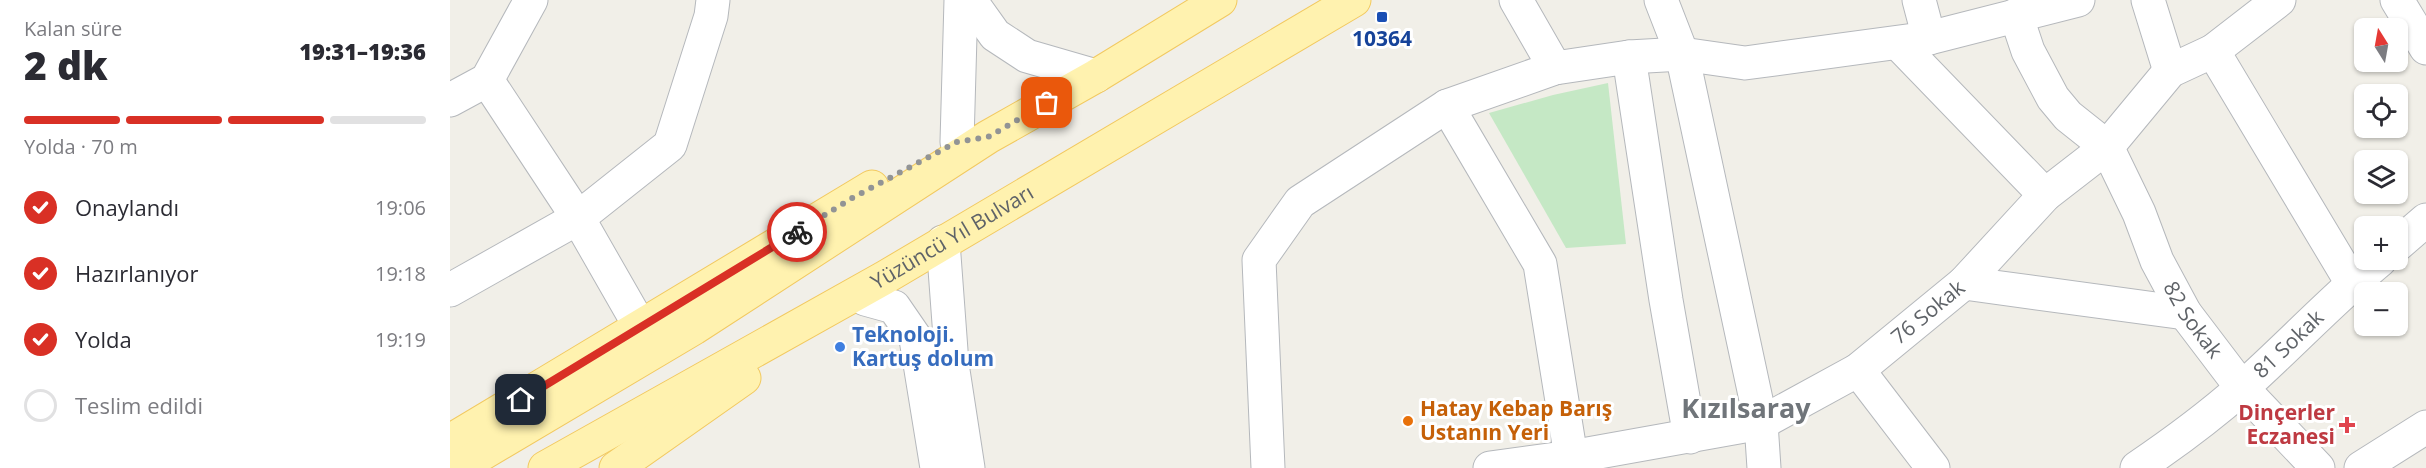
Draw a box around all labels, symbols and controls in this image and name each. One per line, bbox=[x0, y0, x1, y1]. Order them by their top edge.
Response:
marker: 10364 bbox=[1375, 10, 1389, 24]
text: Kalan süre bbox=[24, 15, 122, 42]
north arrow bbox=[2354, 18, 2408, 72]
map controls bbox=[2354, 18, 2408, 336]
place label: 10364 bbox=[1352, 24, 1412, 52]
text: 19:31–19:36 bbox=[299, 36, 426, 66]
text: 2 dk bbox=[24, 38, 108, 91]
pin bbox=[1021, 77, 1072, 128]
button: locate bbox=[2354, 84, 2408, 138]
icon: bag bbox=[1030, 86, 1063, 119]
text: Yolda · 70 m bbox=[24, 133, 138, 160]
button: layers bbox=[2354, 150, 2408, 204]
street label: Yüzüncü Yıl Bulvarı bbox=[865, 178, 1038, 296]
icon: check bbox=[24, 191, 57, 224]
text: Onaylandı bbox=[75, 192, 179, 222]
text: 19:06 bbox=[375, 194, 426, 221]
courier bbox=[767, 202, 827, 262]
icon: bike bbox=[781, 216, 814, 249]
button: + bbox=[2354, 216, 2408, 270]
icon: check bbox=[24, 257, 57, 290]
text: Hazırlanıyor bbox=[75, 258, 198, 288]
text: 19:18 bbox=[375, 260, 426, 287]
street label: 76 Sokak bbox=[1885, 273, 1970, 350]
street label: 82 Sokak bbox=[2158, 276, 2229, 364]
button: − bbox=[2354, 282, 2408, 336]
street label: 81 Sokak bbox=[2247, 303, 2329, 384]
place label: Teknoloji. Kartuş dolum bbox=[852, 320, 994, 372]
icon: check bbox=[24, 323, 57, 356]
text: Yolda bbox=[75, 324, 132, 354]
text: 19:19 bbox=[375, 326, 426, 353]
marker: Teknoloji. Kartuş dolum bbox=[833, 340, 847, 354]
pin bbox=[495, 374, 546, 425]
icon: home bbox=[504, 383, 537, 416]
district label: Kızılsaray bbox=[1681, 389, 1811, 426]
text: Teslim edildi bbox=[75, 390, 203, 420]
place label: Hatay Kebap Barış Ustanın Yeri bbox=[1420, 394, 1612, 446]
place label: Dinçerler Eczanesi bbox=[2238, 398, 2335, 450]
marker: Hatay Kebap Barış Ustanın Yeri bbox=[1401, 414, 1415, 428]
marker: Dinçerler Eczanesi bbox=[2340, 418, 2354, 432]

